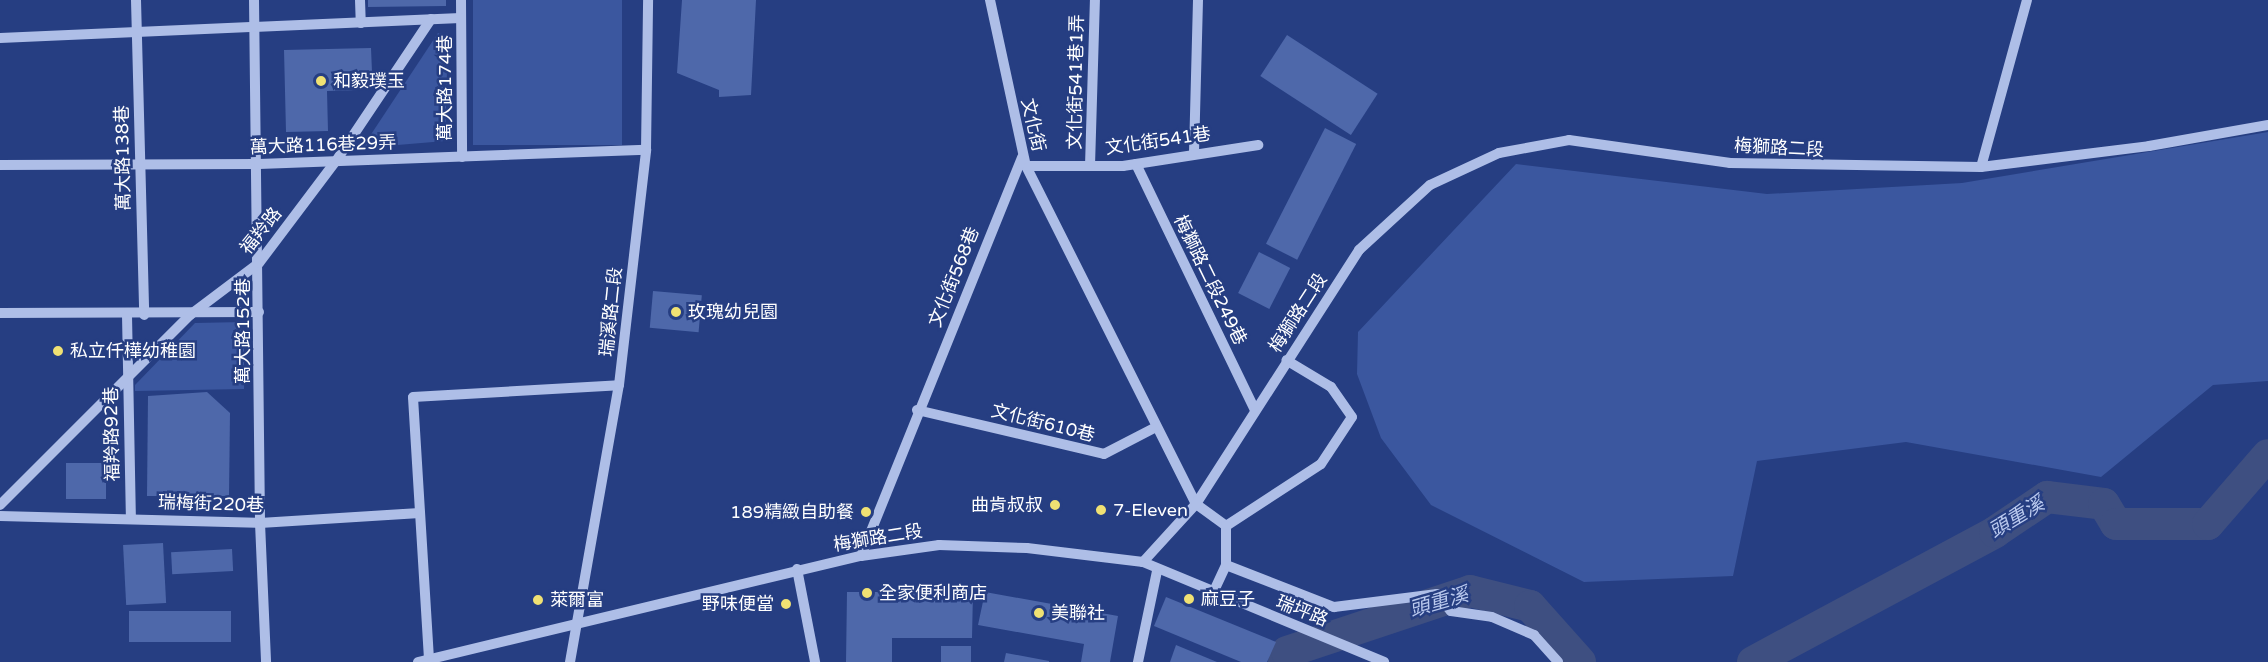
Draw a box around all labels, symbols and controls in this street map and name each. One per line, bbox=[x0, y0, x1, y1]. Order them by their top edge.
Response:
street label: 文化街541巷1弄 bbox=[1064, 14, 1088, 150]
street label: 萬大路174巷 bbox=[434, 35, 456, 141]
place label: 和毅璞玉 bbox=[333, 70, 405, 92]
marker: 和毅璞玉 bbox=[314, 74, 328, 88]
street label: 文化街 bbox=[1016, 96, 1050, 154]
street label: 萬大路138巷 bbox=[111, 105, 135, 211]
street label: 文化街541巷 bbox=[1104, 123, 1212, 159]
street label: 萬大路116巷29弄 bbox=[249, 132, 397, 158]
street label: 梅獅路二段 bbox=[1733, 135, 1825, 161]
street label: 福羚路 bbox=[236, 203, 286, 259]
street label: 梅獅路二段249巷 bbox=[1169, 211, 1251, 349]
street label: 文化街568巷 bbox=[924, 224, 984, 330]
street label: 瑞溪路二段 bbox=[596, 266, 626, 358]
street label: 梅獅路二段 bbox=[1264, 269, 1332, 357]
street label: 萬大路152巷 bbox=[232, 278, 254, 384]
place label: 玫瑰幼兒園 bbox=[688, 301, 778, 323]
marker: 玫瑰幼兒園 bbox=[669, 305, 683, 319]
place label: 私立仟樺幼稚園 bbox=[70, 340, 196, 362]
marker: 私立仟樺幼稚園 bbox=[51, 344, 65, 358]
street label: 福羚路92巷 bbox=[100, 387, 124, 481]
street label: 文化街610巷 bbox=[989, 400, 1097, 446]
street label: 瑞梅街220巷 bbox=[158, 491, 264, 517]
water label: 頭重溪 bbox=[1985, 492, 2049, 544]
place label: 曲肯叔叔 bbox=[971, 494, 1043, 516]
marker: 曲肯叔叔 bbox=[1048, 498, 1062, 512]
place label: 7-Eleven bbox=[1113, 499, 1188, 521]
place label: 189精緻自助餐 bbox=[730, 501, 854, 523]
marker: 7-Eleven bbox=[1094, 503, 1108, 517]
marker: 189精緻自助餐 bbox=[859, 505, 873, 519]
street label: 梅獅路二段 bbox=[832, 520, 924, 556]
place label: 全家便利商店 bbox=[879, 582, 987, 604]
water label: 頭重溪 bbox=[1407, 583, 1471, 623]
marker: 全家便利商店 bbox=[860, 586, 874, 600]
place label: 麻豆子 bbox=[1201, 588, 1255, 610]
place label: 萊爾富 bbox=[550, 589, 604, 611]
street label: 瑞坪路 bbox=[1273, 591, 1331, 631]
marker: 麻豆子 bbox=[1182, 592, 1196, 606]
marker: 萊爾富 bbox=[531, 593, 545, 607]
place label: 野味便當 bbox=[702, 593, 774, 615]
marker: 野味便當 bbox=[779, 597, 793, 611]
place label: 美聯社 bbox=[1051, 602, 1105, 624]
marker: 美聯社 bbox=[1032, 606, 1046, 620]

